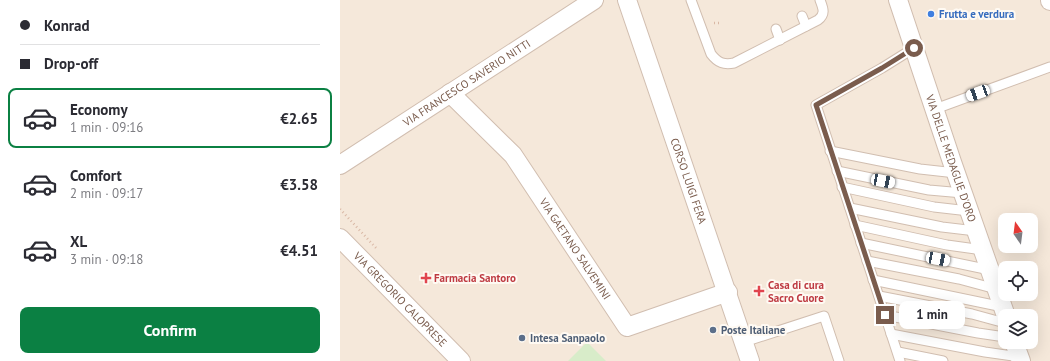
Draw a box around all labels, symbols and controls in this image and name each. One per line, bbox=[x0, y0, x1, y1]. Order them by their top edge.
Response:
place label: Frutta e verdura bbox=[939, 7, 1014, 21]
marker: Frutta e verdura bbox=[926, 9, 936, 19]
text: Konrad bbox=[44, 16, 90, 35]
street label: VIA FRANCESCO SAVERIO NITTI bbox=[399, 36, 533, 130]
route start bbox=[905, 39, 923, 57]
text: Drop-off bbox=[44, 54, 98, 73]
car bbox=[965, 83, 991, 103]
street label: VIA DELLE MEDAGLIE D'ORO bbox=[923, 92, 979, 224]
icon: car bbox=[22, 100, 58, 136]
text: Economy bbox=[70, 100, 128, 119]
text: €2.65 bbox=[280, 109, 318, 128]
text: 1 min · 09:16 bbox=[70, 119, 143, 136]
street label: CORSO LUIGI FERA bbox=[668, 136, 710, 226]
icon: car bbox=[22, 166, 58, 202]
text: Comfort bbox=[70, 166, 122, 185]
car bbox=[870, 173, 896, 189]
text: €3.58 bbox=[280, 175, 318, 194]
text: 2 min · 09:17 bbox=[70, 185, 143, 202]
street label: VIA GAETANO SALVEMINI bbox=[536, 195, 614, 302]
north arrow bbox=[998, 213, 1038, 253]
map controls bbox=[998, 213, 1038, 349]
icon: car bbox=[22, 232, 58, 268]
text: XL bbox=[70, 232, 87, 251]
text: €4.51 bbox=[280, 241, 318, 260]
street label: VIA GREGORIO CALOPRESE bbox=[350, 248, 450, 350]
text: 3 min · 09:18 bbox=[70, 251, 143, 268]
car bbox=[925, 251, 951, 267]
button: locate bbox=[998, 261, 1038, 301]
place label: Farmacia Santoro bbox=[434, 271, 516, 285]
marker: Farmacia Santoro bbox=[421, 273, 431, 283]
place label: Casa di cura Sacro Cuore bbox=[768, 278, 824, 305]
marker: Casa di cura Sacro Cuore bbox=[753, 285, 765, 297]
callout: 1 min bbox=[899, 301, 965, 329]
route end bbox=[876, 306, 894, 324]
text: 1 min bbox=[916, 306, 948, 323]
button: Confirm bbox=[20, 307, 320, 353]
button: layers bbox=[998, 309, 1038, 349]
place label: Poste Italiane bbox=[721, 323, 786, 337]
marker: Poste Italiane bbox=[708, 325, 718, 335]
place label: Intesa Sanpaolo bbox=[530, 331, 605, 345]
marker: Intesa Sanpaolo bbox=[517, 333, 527, 343]

